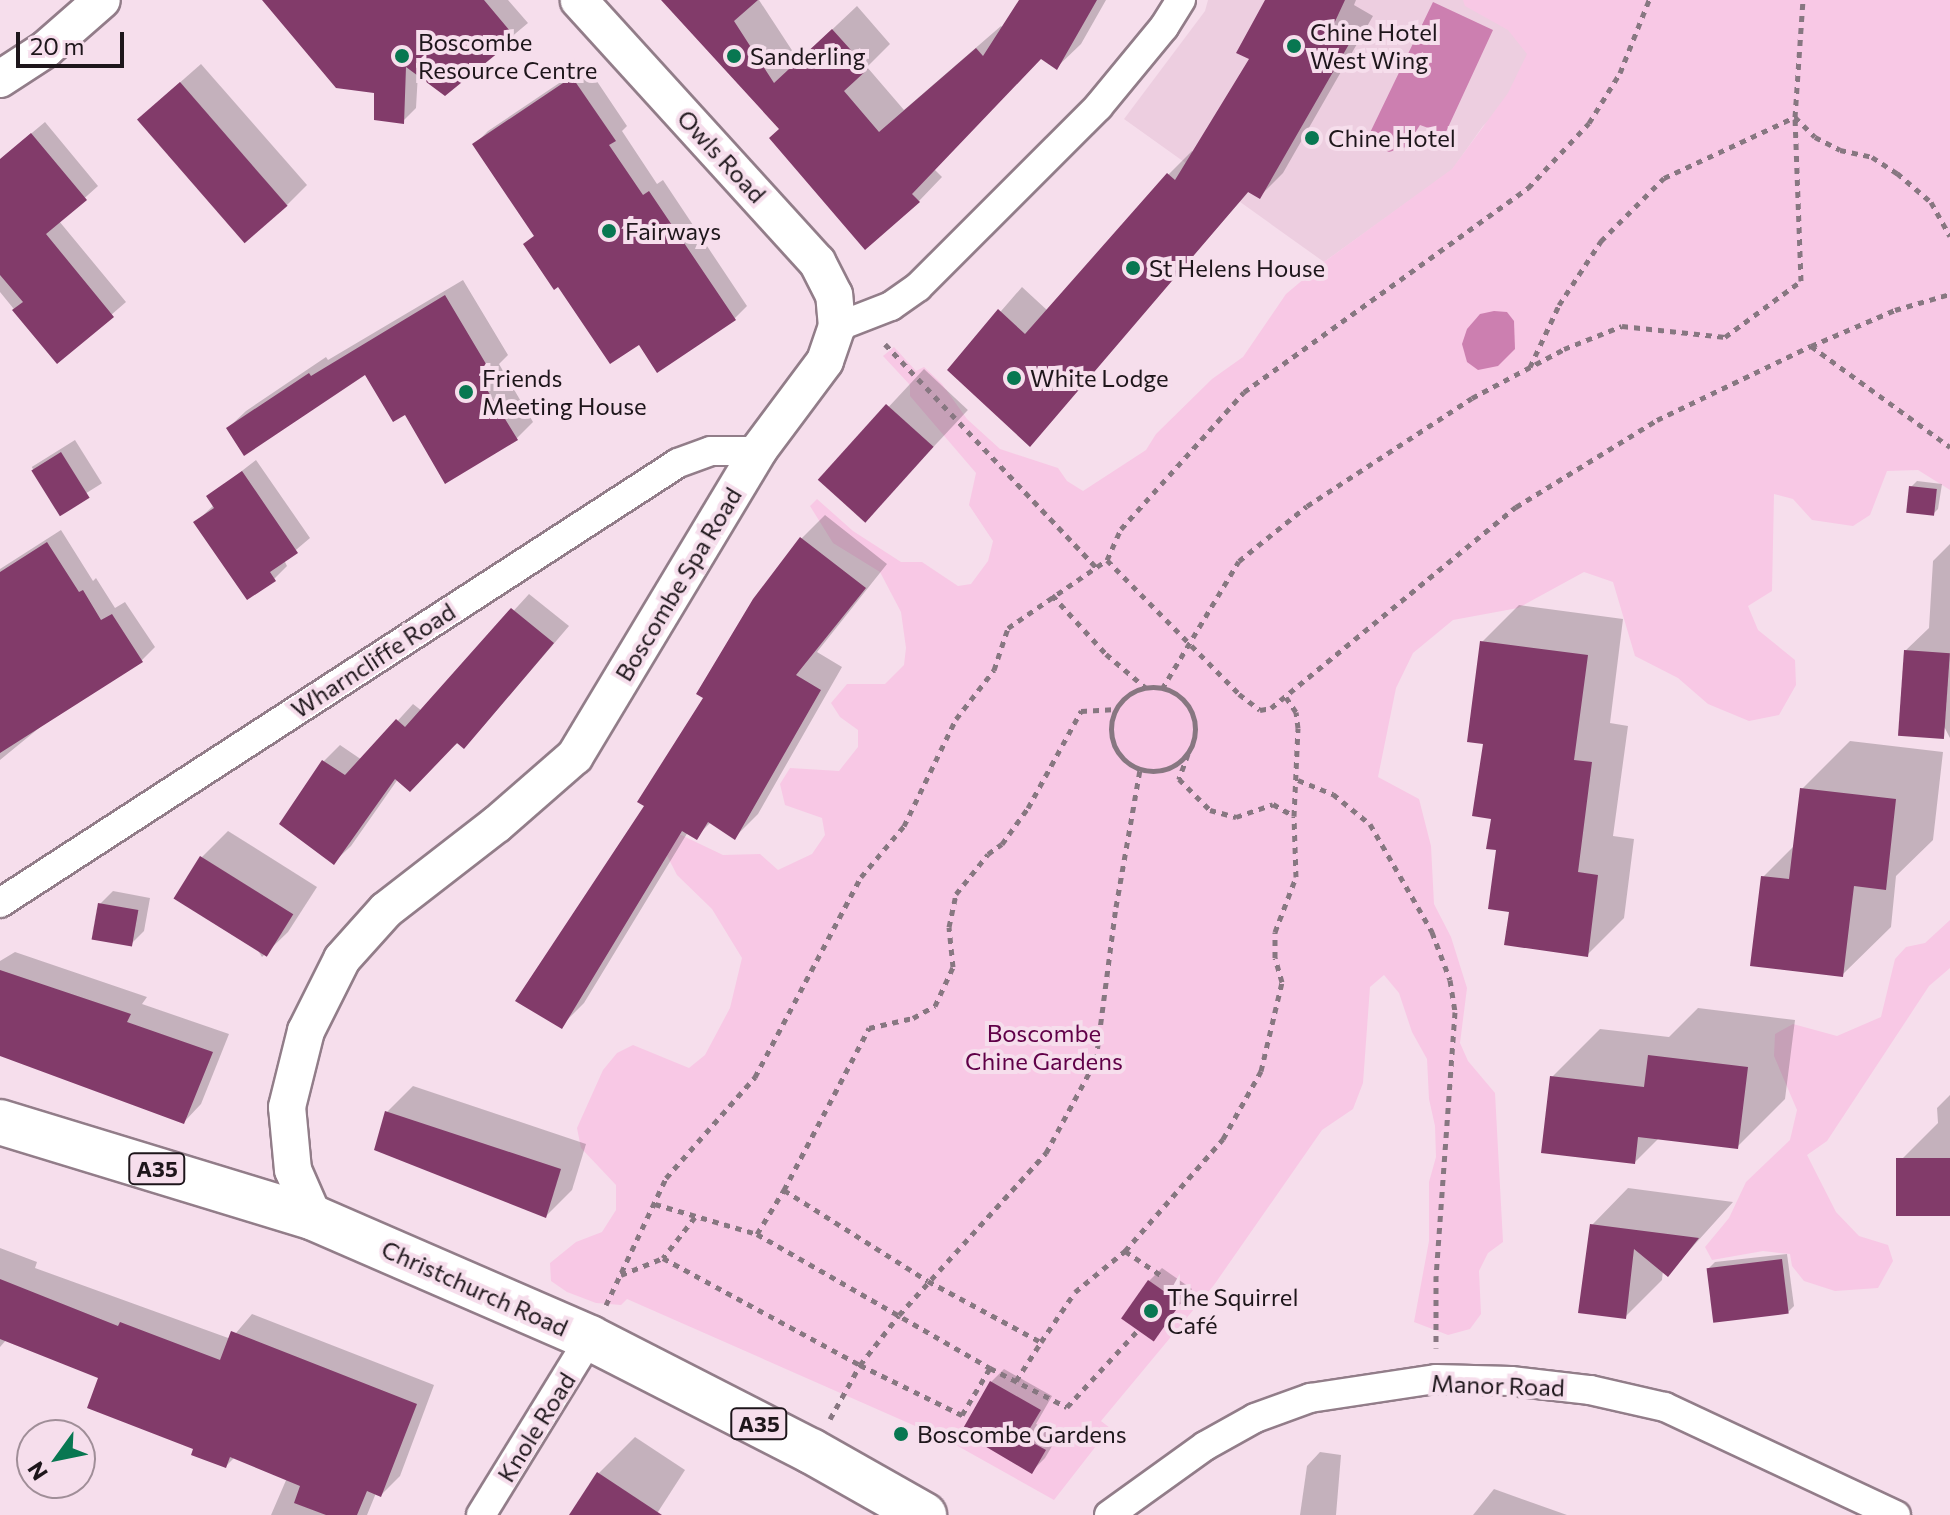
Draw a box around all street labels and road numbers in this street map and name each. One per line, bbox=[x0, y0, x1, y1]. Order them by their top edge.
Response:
street label: Owls Road bbox=[672, 104, 772, 208]
street label: Boscombe Spa Road bbox=[609, 482, 747, 686]
street label: Wharncliffe Road bbox=[286, 596, 460, 724]
road number: A35 bbox=[127, 1151, 187, 1187]
street label: Christchurch Road bbox=[377, 1234, 573, 1342]
street label: Knole Road bbox=[491, 1367, 581, 1487]
street label: Manor Road bbox=[1431, 1368, 1565, 1402]
road number: A35 bbox=[729, 1406, 789, 1442]

